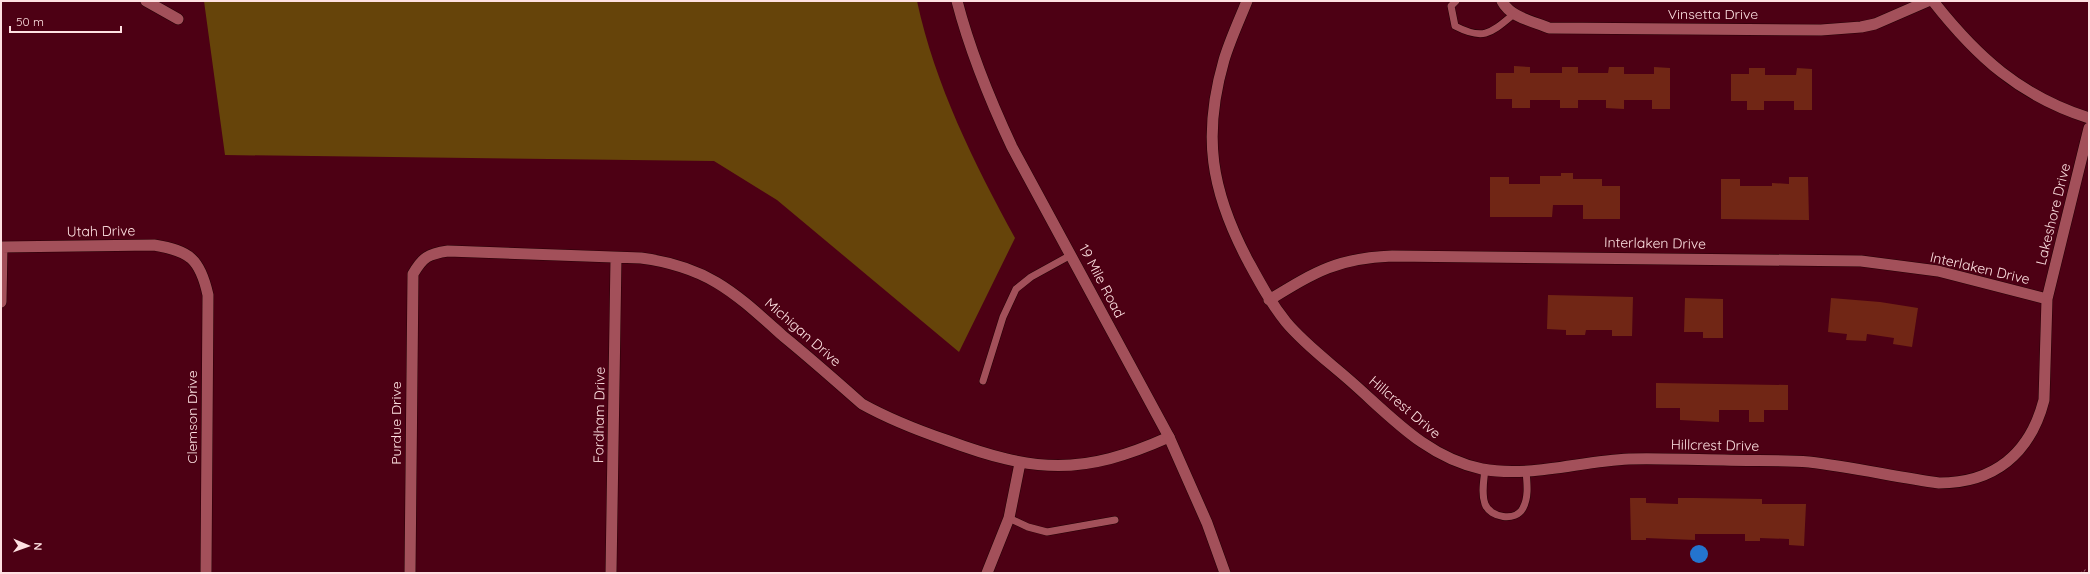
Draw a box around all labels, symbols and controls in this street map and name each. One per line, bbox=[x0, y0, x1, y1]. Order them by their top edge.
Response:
street label: Vinsetta Drive bbox=[1668, 5, 1758, 23]
scale bar bbox=[10, 8, 121, 34]
text: 50 m bbox=[16, 14, 44, 29]
street label: Lakeshore Drive bbox=[2032, 161, 2074, 267]
street label: Utah Drive bbox=[67, 221, 136, 241]
street label: Interlaken Drive bbox=[1604, 233, 1706, 253]
street label: 19 Mile Road bbox=[1075, 241, 1129, 321]
street label: Interlaken Drive bbox=[1928, 248, 2032, 288]
street label: Michigan Drive bbox=[761, 294, 845, 370]
street label: Fordham Drive bbox=[589, 367, 609, 463]
street label: Clemson Drive bbox=[183, 370, 201, 464]
street label: Hillcrest Drive bbox=[1365, 372, 1445, 442]
street label: Purdue Drive bbox=[387, 381, 405, 465]
street label: Hillcrest Drive bbox=[1671, 435, 1759, 455]
north arrow bbox=[8, 526, 48, 566]
text: N bbox=[31, 542, 45, 551]

